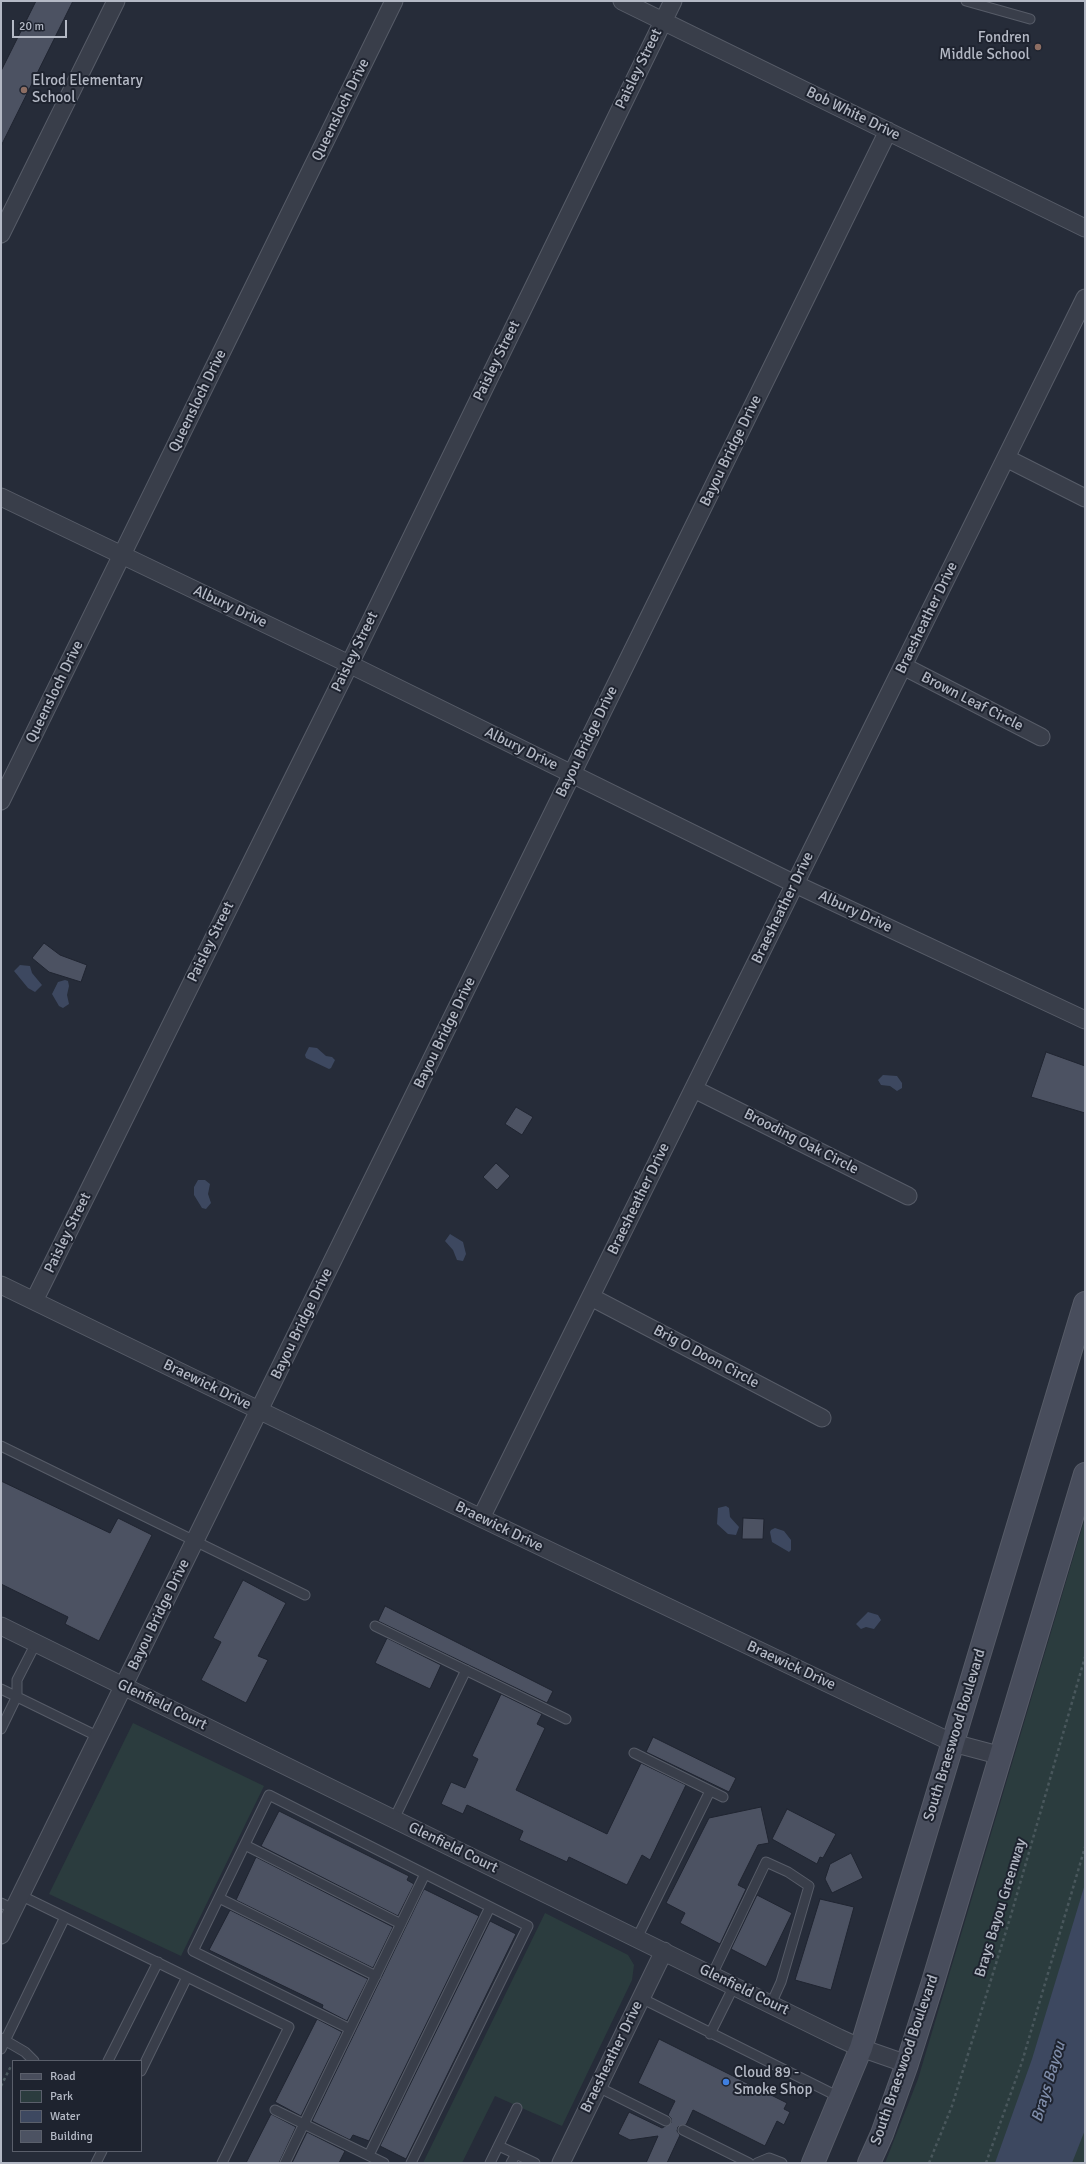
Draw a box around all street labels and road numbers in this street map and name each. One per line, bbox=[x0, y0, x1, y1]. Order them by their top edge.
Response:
street label: Paisley Street bbox=[612, 26, 666, 112]
street label: Queensloch Drive bbox=[308, 56, 374, 164]
street label: Bob White Drive bbox=[803, 83, 903, 145]
street label: Paisley Street bbox=[470, 318, 524, 404]
street label: Queensloch Drive bbox=[165, 347, 231, 455]
street label: Bayou Bridge Drive bbox=[696, 392, 766, 510]
street label: Braesheather Drive bbox=[892, 559, 962, 677]
street label: Albury Drive bbox=[190, 582, 270, 632]
street label: Paisley Street bbox=[328, 609, 382, 695]
street label: Queensloch Drive bbox=[22, 638, 88, 746]
street label: Brown Leaf Circle bbox=[918, 669, 1026, 735]
street label: Bayou Bridge Drive bbox=[552, 683, 622, 801]
street label: Albury Drive bbox=[481, 724, 561, 774]
street label: Braesheather Drive bbox=[748, 849, 818, 967]
street label: Albury Drive bbox=[815, 887, 895, 937]
street label: Paisley Street bbox=[184, 899, 238, 985]
street label: Bayou Bridge Drive bbox=[410, 974, 480, 1092]
street label: Brooding Oak Circle bbox=[741, 1105, 861, 1179]
street label: Braesheather Drive bbox=[604, 1140, 674, 1258]
street label: Paisley Street bbox=[41, 1190, 95, 1276]
street label: Bayou Bridge Drive bbox=[267, 1265, 337, 1383]
street label: Brig O Doon Circle bbox=[650, 1322, 762, 1392]
street label: Braewick Drive bbox=[160, 1356, 254, 1414]
street label: Braewick Drive bbox=[452, 1498, 546, 1556]
street label: Bayou Bridge Drive bbox=[124, 1556, 194, 1674]
street label: Braewick Drive bbox=[744, 1638, 838, 1694]
street label: South Braeswood Boulevard bbox=[920, 1647, 990, 1823]
street label: Glenfield Court bbox=[114, 1676, 210, 1734]
street label: Glenfield Court bbox=[405, 1819, 501, 1877]
street label: Brays Bayou Greenway bbox=[971, 1836, 1031, 1980]
street label: Glenfield Court bbox=[696, 1961, 792, 2019]
street label: South Braeswood Boulevard bbox=[867, 1973, 943, 2147]
street label: Braesheather Drive bbox=[577, 1998, 647, 2116]

